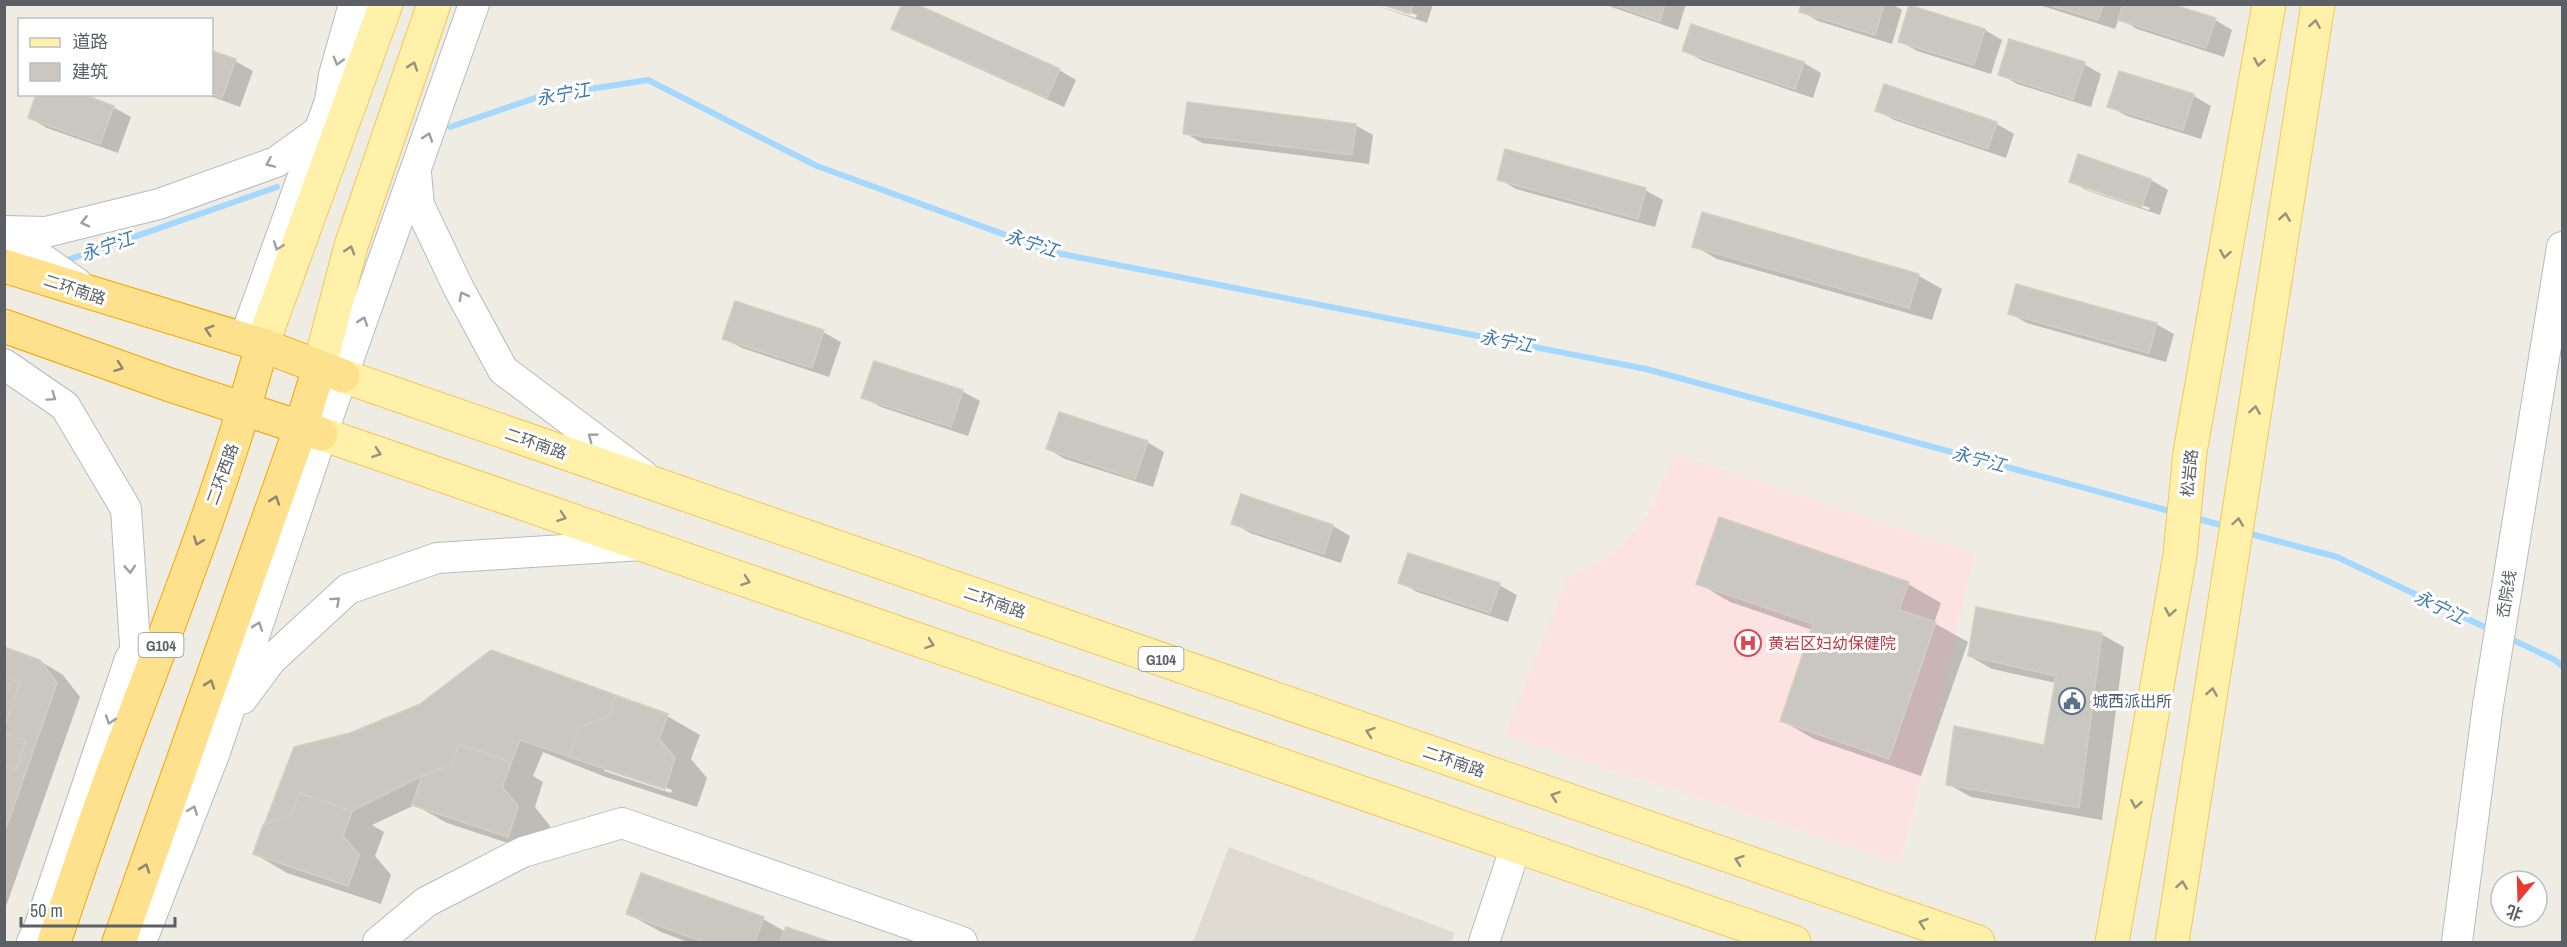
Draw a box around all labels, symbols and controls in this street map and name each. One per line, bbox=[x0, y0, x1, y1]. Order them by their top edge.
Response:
legend bbox=[18, 18, 213, 96]
one-way arrow bbox=[2308, 20, 2320, 29]
text: 道路 bbox=[72, 29, 108, 54]
one-way arrow bbox=[333, 55, 345, 66]
one-way arrow bbox=[2253, 57, 2265, 67]
text: 建筑 bbox=[72, 59, 108, 84]
one-way arrow bbox=[405, 61, 418, 72]
water label: 永宁江 bbox=[534, 77, 594, 111]
one-way arrow bbox=[420, 132, 433, 143]
one-way arrow bbox=[266, 156, 277, 168]
one-way arrow bbox=[2278, 212, 2290, 222]
one-way arrow bbox=[80, 215, 90, 228]
water label: 永宁江 bbox=[1002, 223, 1063, 264]
water label: 永宁江 bbox=[77, 225, 138, 267]
one-way arrow bbox=[273, 240, 285, 251]
one-way arrow bbox=[343, 245, 355, 256]
one-way arrow bbox=[2219, 249, 2232, 259]
street label: 二环南路 bbox=[41, 269, 109, 309]
one-way arrow bbox=[459, 292, 470, 302]
one-way arrow bbox=[355, 316, 368, 327]
water label: 永宁江 bbox=[1478, 324, 1538, 359]
one-way arrow bbox=[204, 325, 215, 337]
one-way arrow bbox=[113, 359, 124, 372]
one-way arrow bbox=[46, 390, 57, 401]
one-way arrow bbox=[2248, 405, 2260, 414]
street label: 二环南路 bbox=[502, 422, 570, 464]
one-way arrow bbox=[587, 433, 598, 444]
street label: 二环西路 bbox=[201, 440, 243, 508]
water label: 永宁江 bbox=[1950, 440, 2010, 479]
one-way arrow bbox=[372, 446, 382, 459]
street label: 松岩路 bbox=[2176, 448, 2202, 498]
one-way arrow bbox=[267, 495, 280, 506]
one-way arrow bbox=[556, 510, 567, 522]
one-way arrow bbox=[2232, 517, 2244, 526]
one-way arrow bbox=[193, 535, 205, 546]
one-way arrow bbox=[123, 565, 136, 574]
street label: 岙院线 bbox=[2491, 569, 2521, 619]
one-way arrow bbox=[740, 573, 751, 586]
street label: 二环南路 bbox=[961, 581, 1029, 623]
water label: 永宁江 bbox=[2410, 584, 2472, 631]
one-way arrow bbox=[329, 597, 339, 608]
one-way arrow bbox=[2164, 607, 2177, 617]
one-way arrow bbox=[250, 621, 263, 632]
hospital icon: 黄岩区妇幼保健院 bbox=[1733, 628, 1763, 658]
place label: 黄岩区妇幼保健院 bbox=[1768, 632, 1896, 654]
road number: G104 bbox=[138, 633, 184, 657]
one-way arrow bbox=[925, 637, 935, 650]
road number: G104 bbox=[1138, 647, 1184, 671]
one-way arrow bbox=[203, 679, 216, 690]
public building icon: 城西派出所 bbox=[2057, 686, 2087, 716]
one-way arrow bbox=[2206, 688, 2218, 697]
place label: 城西派出所 bbox=[2092, 690, 2172, 712]
one-way arrow bbox=[104, 714, 117, 725]
one-way arrow bbox=[1365, 726, 1376, 739]
street label: 二环南路 bbox=[1420, 740, 1488, 782]
one-way arrow bbox=[1550, 790, 1561, 803]
one-way arrow bbox=[2130, 799, 2143, 809]
one-way arrow bbox=[186, 805, 198, 816]
one-way arrow bbox=[1734, 854, 1745, 867]
one-way arrow bbox=[138, 863, 151, 874]
north arrow bbox=[2489, 869, 2549, 929]
one-way arrow bbox=[2175, 880, 2187, 889]
scale bar bbox=[21, 890, 176, 928]
text: 50 m bbox=[30, 898, 63, 923]
text: 北 bbox=[2503, 900, 2525, 926]
one-way arrow bbox=[1918, 918, 1929, 931]

